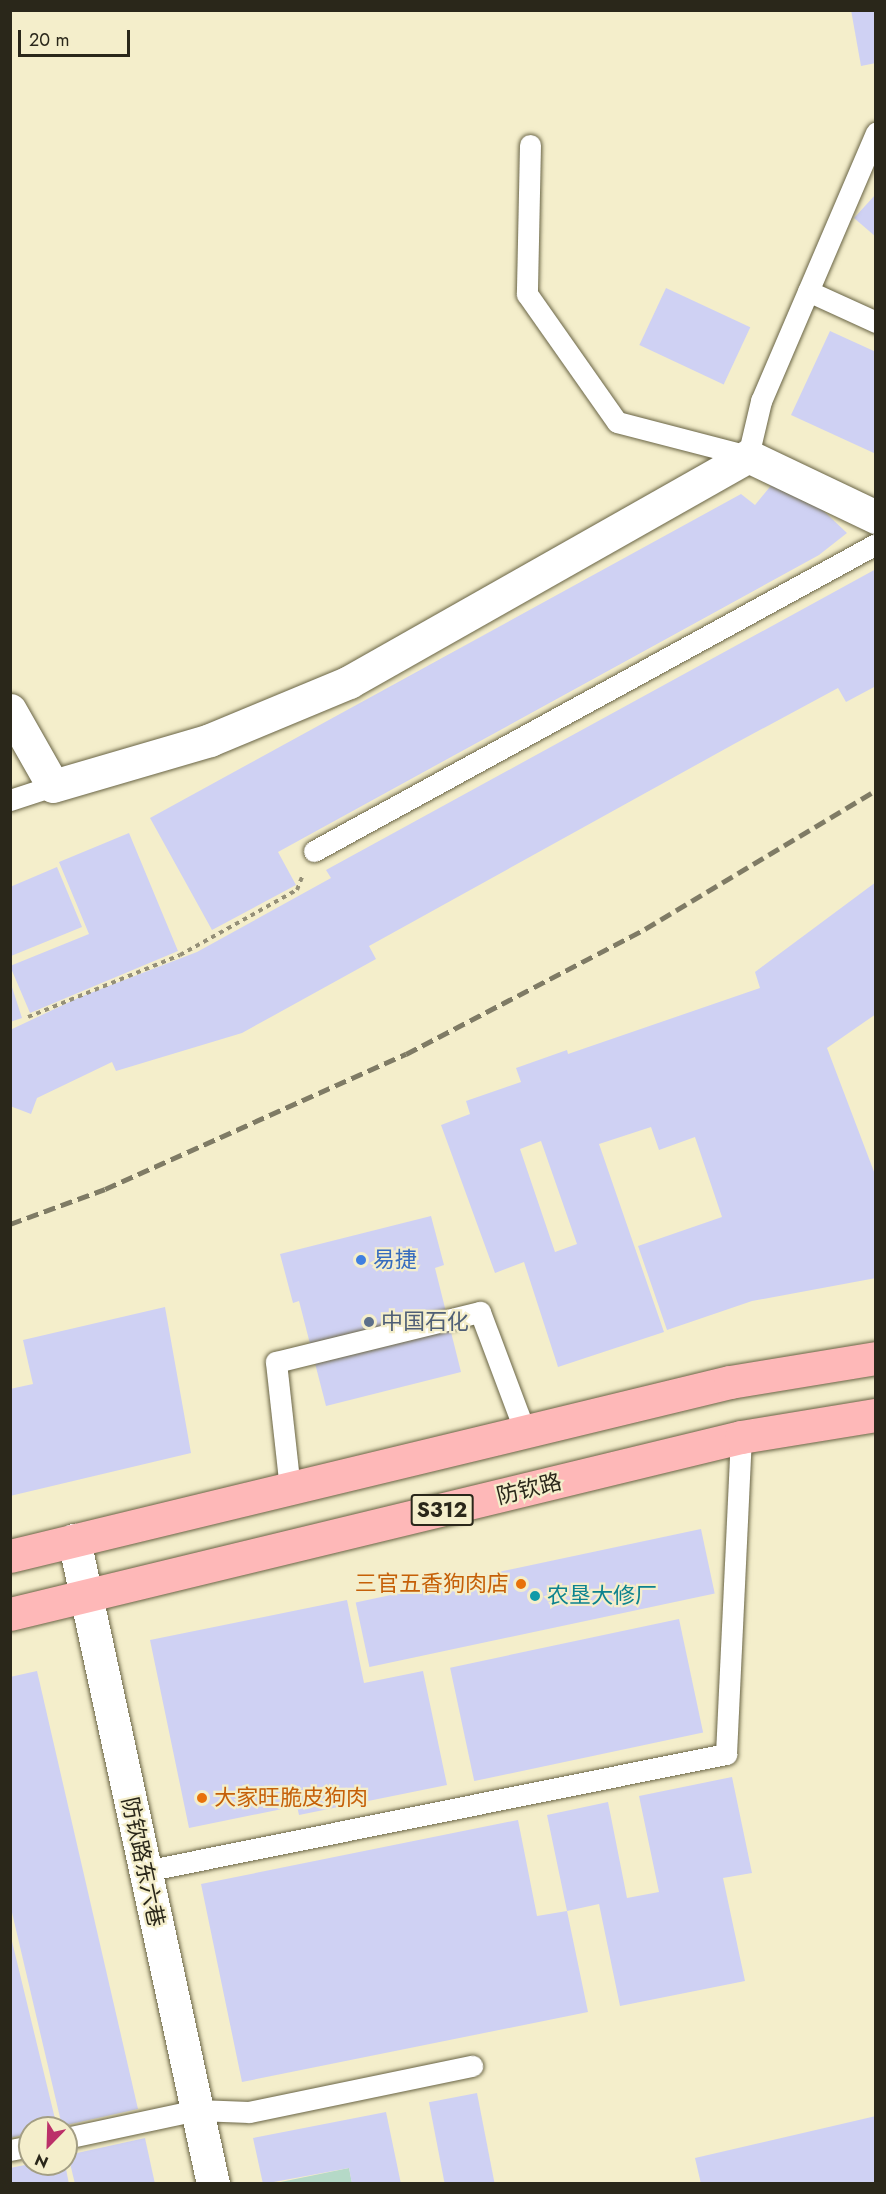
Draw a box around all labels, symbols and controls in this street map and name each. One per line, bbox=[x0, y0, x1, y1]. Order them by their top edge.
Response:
scale bar bbox=[21, 18, 134, 56]
text: 20 m bbox=[29, 27, 69, 53]
place label: 易捷 bbox=[373, 1247, 417, 1273]
marker: 易捷 bbox=[354, 1253, 368, 1267]
place label: 中国石化 bbox=[381, 1309, 469, 1335]
marker: 中国石化 bbox=[362, 1315, 376, 1329]
street label: 防钦路 bbox=[494, 1468, 564, 1510]
road number: S312 bbox=[410, 1492, 474, 1528]
place label: 三官五香狗肉店 bbox=[355, 1571, 509, 1597]
marker: 三官五香狗肉店 bbox=[514, 1577, 528, 1591]
place label: 农垦大修厂 bbox=[547, 1583, 657, 1609]
marker: 农垦大修厂 bbox=[528, 1589, 542, 1603]
place label: 大家旺脆皮狗肉 bbox=[214, 1785, 368, 1811]
marker: 大家旺脆皮狗肉 bbox=[195, 1791, 209, 1805]
street label: 防钦路东六巷 bbox=[116, 1795, 170, 1929]
north arrow bbox=[18, 2116, 78, 2176]
text: N bbox=[31, 2148, 52, 2174]

